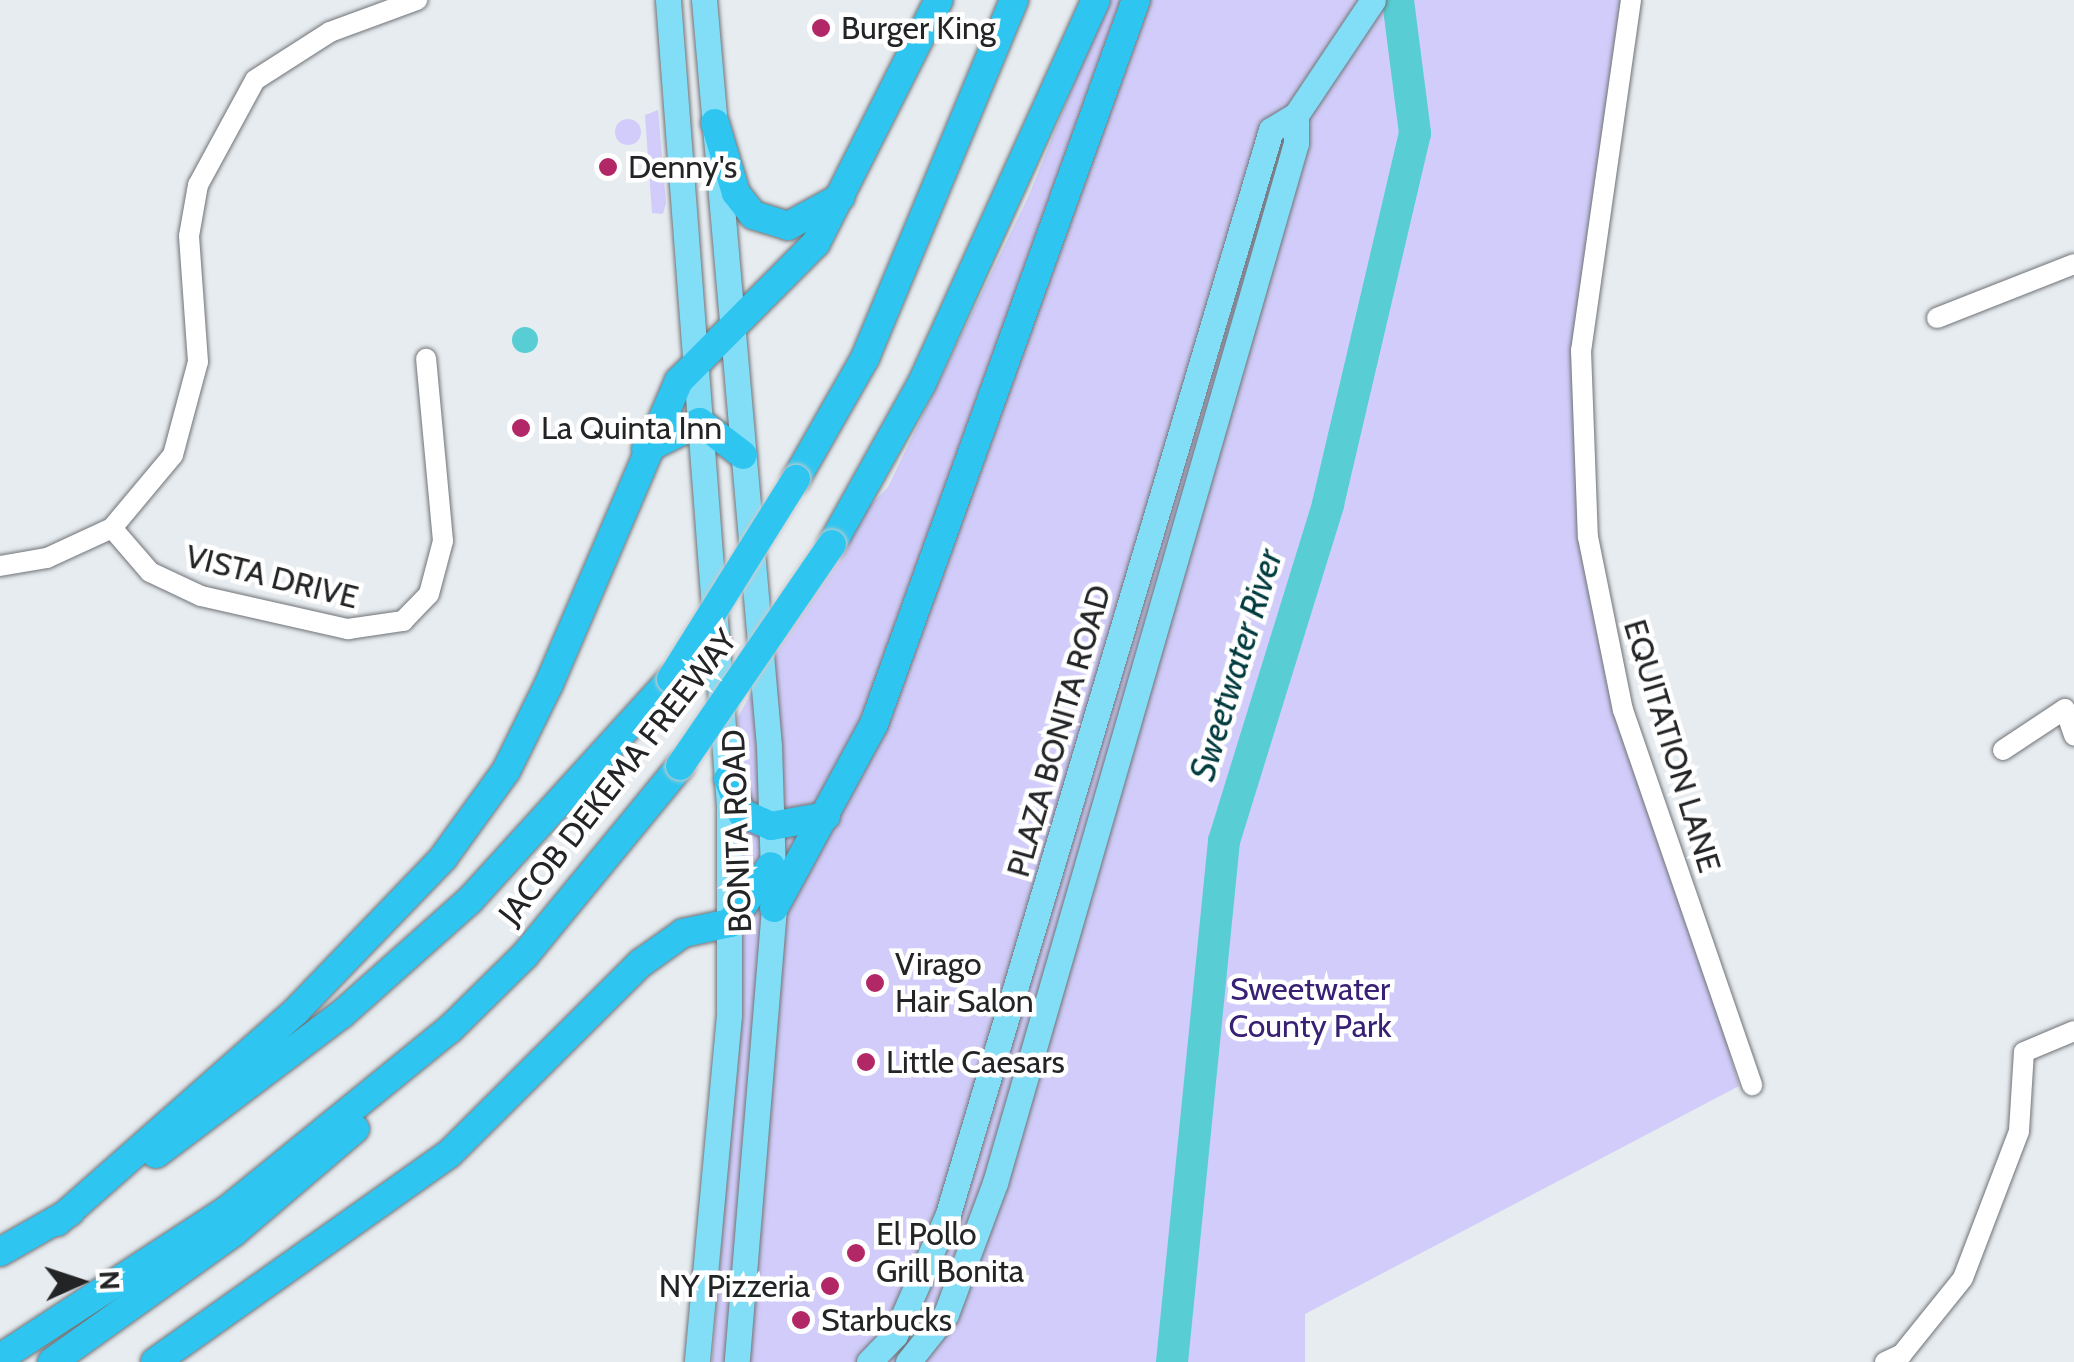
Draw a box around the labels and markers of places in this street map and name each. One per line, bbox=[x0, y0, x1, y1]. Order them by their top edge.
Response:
place label: Burger King bbox=[841, 9, 996, 47]
marker: Burger King bbox=[810, 17, 832, 39]
place label: Denny's bbox=[628, 148, 737, 186]
marker: Denny's bbox=[597, 156, 619, 178]
place label: La Quinta Inn bbox=[541, 409, 722, 447]
marker: La Quinta Inn bbox=[510, 417, 532, 439]
place label: Virago Hair Salon bbox=[895, 946, 1034, 1021]
marker: Virago Hair Salon bbox=[864, 972, 886, 994]
place label: Little Caesars bbox=[886, 1043, 1065, 1081]
marker: Little Caesars bbox=[855, 1051, 877, 1073]
place label: El Pollo Grill Bonita bbox=[876, 1216, 1024, 1291]
marker: El Pollo Grill Bonita bbox=[845, 1242, 867, 1264]
place label: NY Pizzeria bbox=[659, 1267, 810, 1305]
marker: NY Pizzeria bbox=[819, 1275, 841, 1297]
place label: Starbucks bbox=[821, 1301, 952, 1339]
marker: Starbucks bbox=[790, 1309, 812, 1331]

